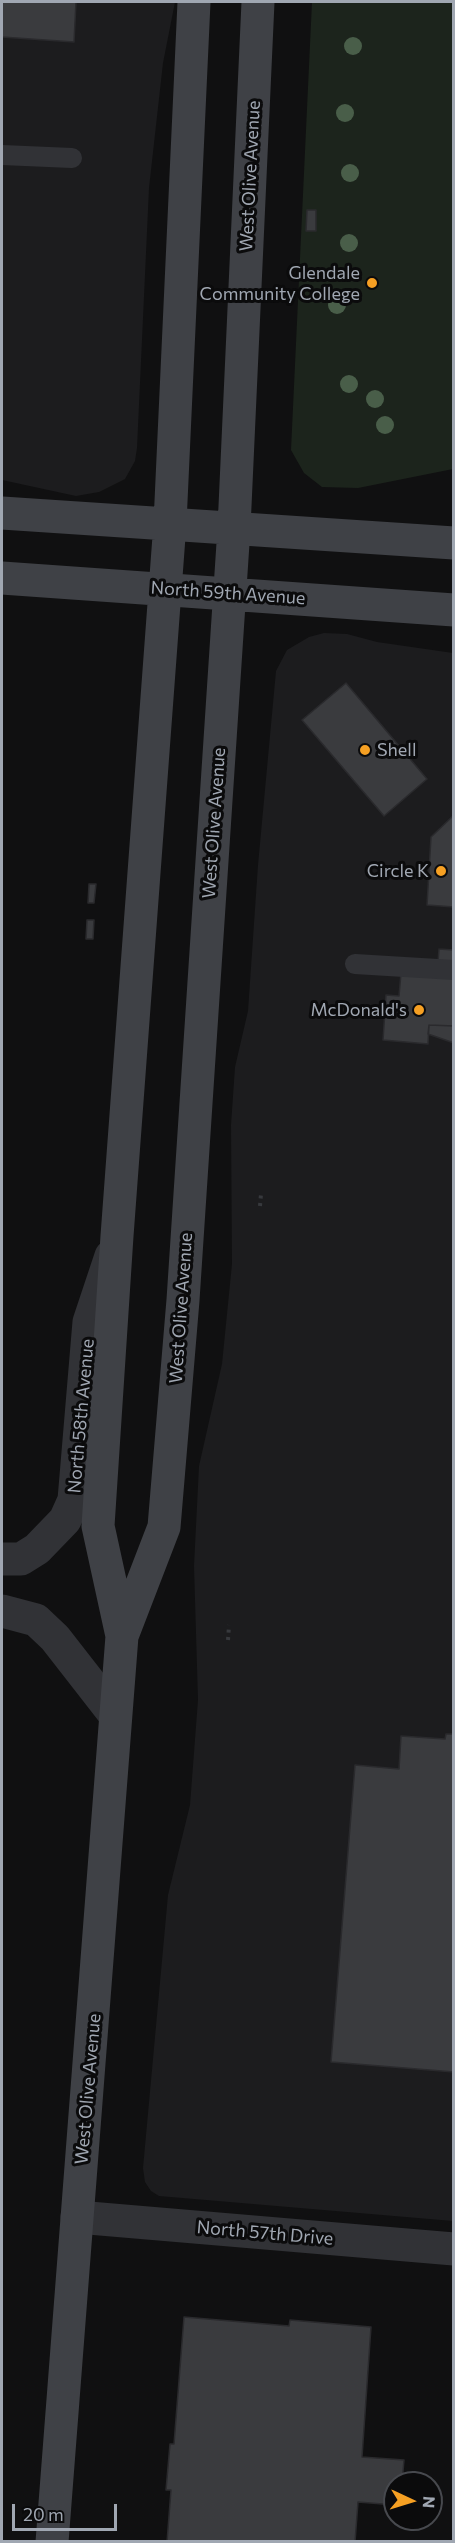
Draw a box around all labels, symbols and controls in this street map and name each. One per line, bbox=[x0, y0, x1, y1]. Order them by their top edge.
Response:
street label: West Olive Avenue bbox=[235, 100, 265, 252]
place label: Glendale Community College bbox=[200, 262, 360, 304]
marker: Glendale Community College bbox=[365, 276, 379, 290]
street label: North 59th Avenue bbox=[150, 577, 306, 609]
place label: Shell bbox=[377, 739, 417, 761]
marker: Shell bbox=[358, 743, 372, 757]
street label: West Olive Avenue bbox=[198, 747, 230, 899]
place label: Circle K bbox=[367, 860, 429, 882]
marker: Circle K bbox=[434, 864, 448, 878]
place label: McDonald's bbox=[310, 999, 407, 1021]
marker: McDonald's bbox=[412, 1003, 426, 1017]
street label: West Olive Avenue bbox=[165, 1232, 197, 1384]
street label: North 58th Avenue bbox=[63, 1338, 99, 1494]
street label: West Olive Avenue bbox=[71, 2013, 105, 2165]
street label: North 57th Drive bbox=[196, 2216, 334, 2250]
north arrow bbox=[383, 2471, 443, 2531]
scale bar bbox=[15, 2492, 120, 2530]
text: N bbox=[420, 2496, 439, 2509]
text: 20 m bbox=[23, 2503, 64, 2525]

